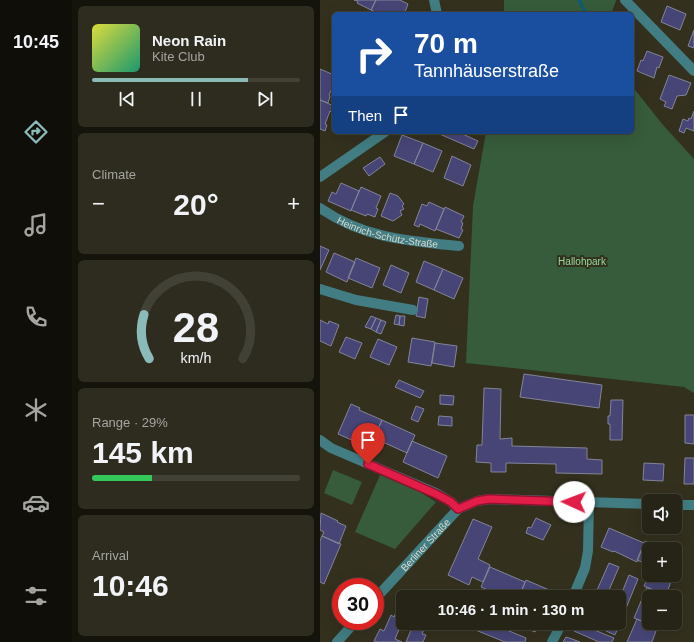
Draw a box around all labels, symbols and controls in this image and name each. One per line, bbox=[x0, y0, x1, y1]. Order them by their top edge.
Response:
icon: right bbox=[348, 28, 400, 80]
text: 70 m bbox=[414, 28, 478, 59]
text: 10:45 bbox=[13, 32, 59, 52]
text: Neon Rain bbox=[152, 32, 226, 49]
text: Kite Club bbox=[152, 49, 205, 64]
text: Tannhäuserstraße bbox=[414, 61, 559, 81]
icon: previous bbox=[116, 88, 138, 110]
icon: pause bbox=[185, 88, 207, 110]
icon: next bbox=[254, 88, 276, 110]
icon: arrive bbox=[390, 104, 412, 126]
text: Then bbox=[348, 107, 382, 124]
icon: directions bbox=[22, 118, 50, 146]
text: Climate bbox=[92, 167, 136, 182]
text: 20° bbox=[173, 188, 219, 221]
text: − bbox=[92, 191, 105, 216]
text: + bbox=[287, 191, 300, 216]
icon: music bbox=[22, 211, 50, 239]
street label: Heinrich-Schütz-Straße bbox=[335, 215, 439, 250]
park label: Hallohpark bbox=[558, 256, 607, 267]
icon: phone bbox=[22, 303, 50, 331]
text: 28 bbox=[173, 304, 219, 351]
text: km/h bbox=[181, 350, 212, 366]
icon: climate bbox=[22, 396, 50, 424]
text: Range · 29% bbox=[92, 415, 168, 430]
pin bbox=[351, 423, 385, 464]
icon: arrive bbox=[357, 429, 379, 451]
text: 145 km bbox=[92, 436, 194, 469]
position arrow bbox=[553, 481, 595, 523]
icon: car bbox=[22, 489, 50, 517]
map controls bbox=[642, 494, 682, 630]
button: sound bbox=[642, 494, 682, 534]
street label: Berliner Straße bbox=[399, 516, 453, 573]
button: + bbox=[642, 542, 682, 582]
text: Arrival bbox=[92, 548, 129, 563]
text: 10:46 bbox=[92, 569, 169, 602]
speed limit sign: 30 bbox=[332, 578, 384, 630]
icon: filters bbox=[22, 582, 50, 610]
button: − bbox=[642, 590, 682, 630]
text: 10:46 · 1 min · 130 m bbox=[438, 601, 584, 618]

